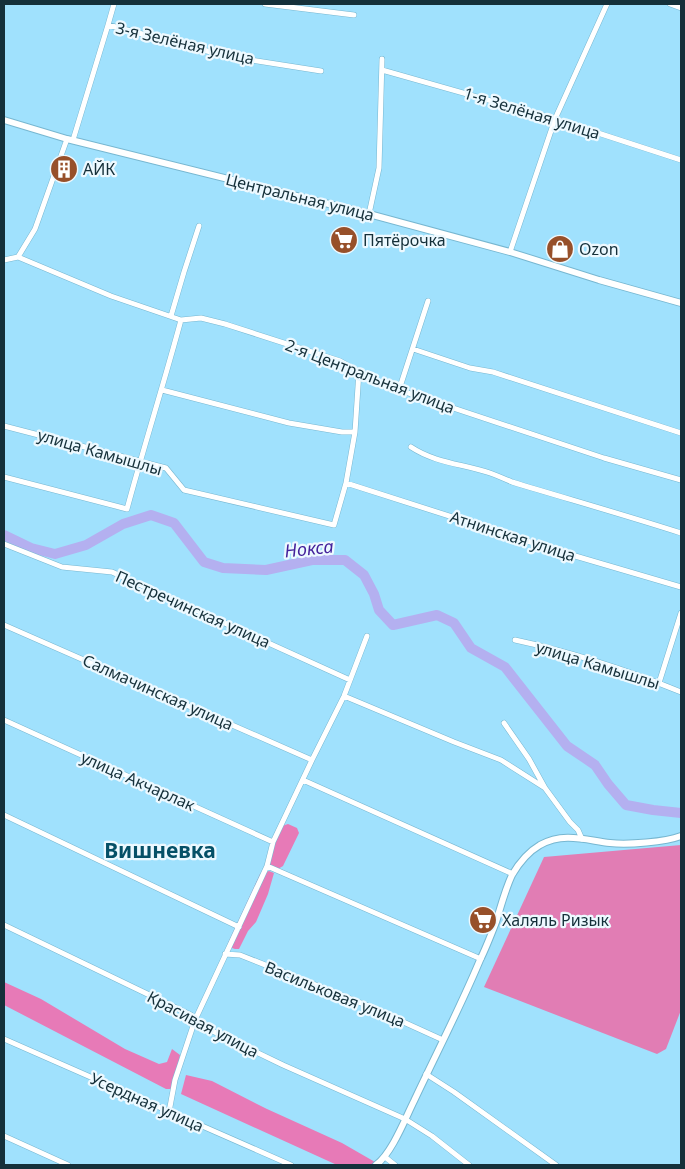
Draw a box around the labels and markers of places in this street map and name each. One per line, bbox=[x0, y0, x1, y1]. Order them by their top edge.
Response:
building icon: АЙК bbox=[49, 154, 79, 184]
place label: АЙК bbox=[83, 158, 115, 180]
supermarket icon: Пятёрочка bbox=[329, 225, 359, 255]
place label: Пятёрочка bbox=[363, 229, 446, 251]
shop icon: Ozon bbox=[545, 234, 575, 264]
place label: Ozon bbox=[579, 238, 619, 260]
supermarket icon: Халяль Ризык bbox=[468, 905, 498, 935]
place label: Халяль Ризык bbox=[502, 909, 610, 931]

